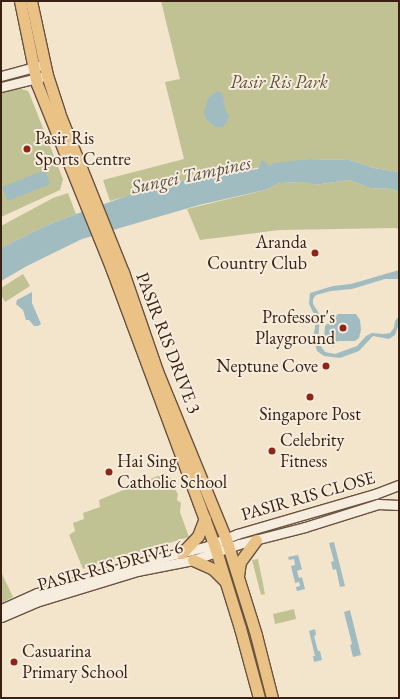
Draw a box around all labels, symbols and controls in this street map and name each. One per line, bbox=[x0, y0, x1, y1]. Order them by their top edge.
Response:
park label: Pasir Ris Park bbox=[230, 71, 328, 93]
place label: Pasir Ris Sports Centre bbox=[35, 128, 131, 170]
marker: Pasir Ris Sports Centre bbox=[22, 144, 32, 154]
water label: Sungei Tampines bbox=[129, 151, 253, 199]
place label: Aranda Country Club bbox=[207, 232, 307, 274]
marker: Aranda Country Club bbox=[310, 248, 320, 258]
street label: PASIR RIS DRIVE 3 bbox=[131, 269, 205, 417]
place label: Professor's Playground bbox=[255, 307, 335, 350]
marker: Professor's Playground bbox=[338, 323, 348, 333]
place label: Neptune Cove bbox=[216, 355, 318, 377]
marker: Neptune Cove bbox=[321, 361, 331, 371]
marker: Singapore Post bbox=[305, 392, 315, 402]
place label: Singapore Post bbox=[259, 403, 361, 425]
place label: Celebrity Fitness bbox=[280, 430, 344, 472]
marker: Celebrity Fitness bbox=[267, 446, 277, 456]
place label: Hai Sing Catholic School bbox=[117, 451, 227, 494]
marker: Hai Sing Catholic School bbox=[104, 467, 114, 477]
street label: PASIR RIS CLOSE bbox=[239, 467, 377, 525]
street label: PASIR RIS DRIVE 6 bbox=[35, 536, 185, 596]
place label: Casuarina Primary School bbox=[22, 641, 128, 684]
marker: Casuarina Primary School bbox=[9, 657, 19, 667]

